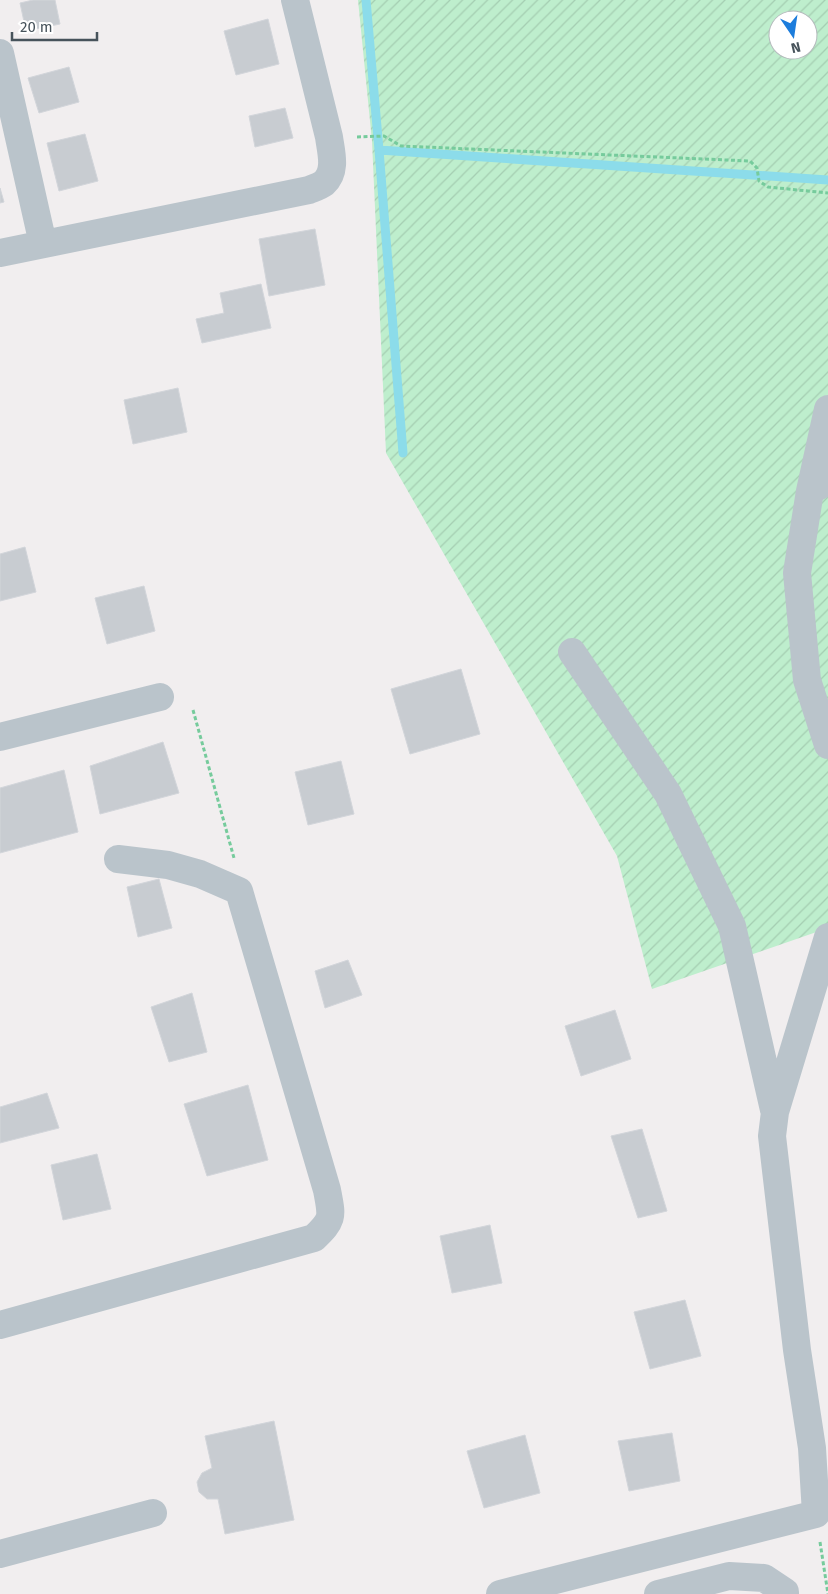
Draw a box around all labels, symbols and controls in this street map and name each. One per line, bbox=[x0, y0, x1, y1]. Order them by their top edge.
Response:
scale bar bbox=[12, 10, 98, 42]
north arrow bbox=[768, 10, 818, 60]
text: 20 m bbox=[20, 18, 53, 36]
text: N bbox=[789, 38, 802, 57]

